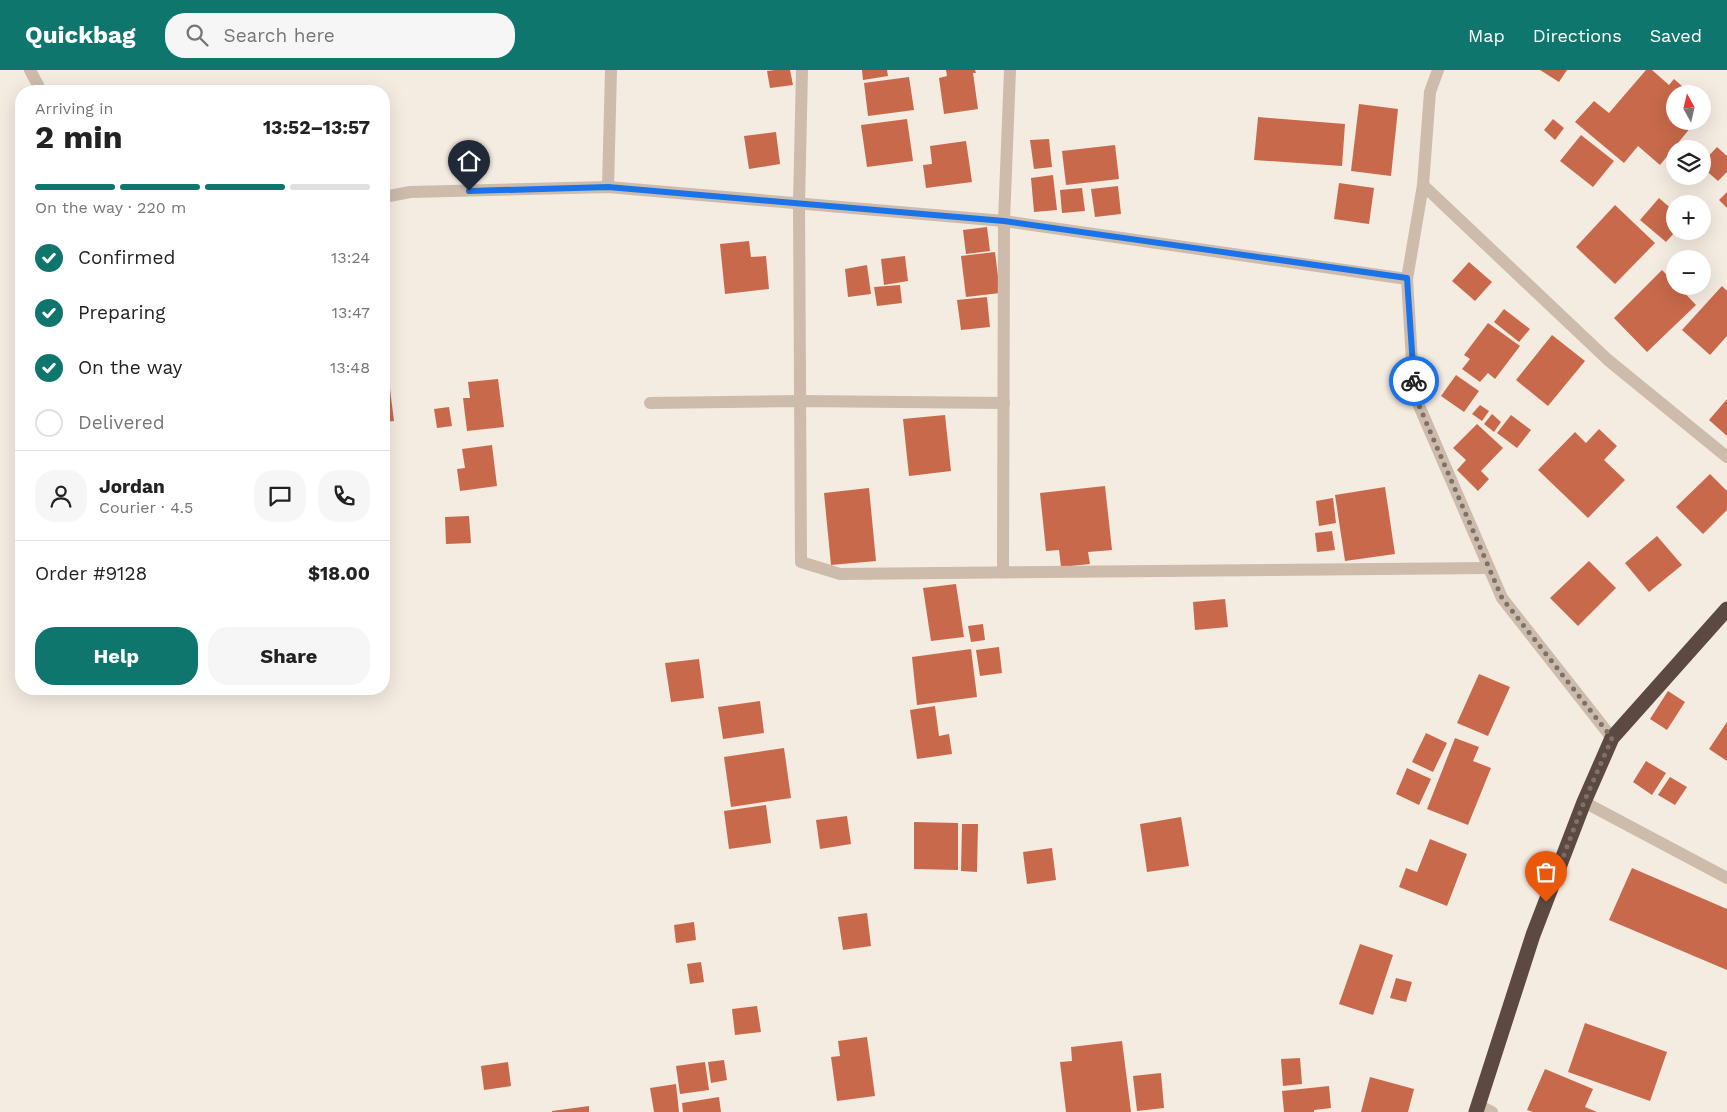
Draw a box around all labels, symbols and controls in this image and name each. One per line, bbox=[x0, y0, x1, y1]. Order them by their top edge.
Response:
search box bbox=[165, 13, 515, 58]
text: Quickbag bbox=[25, 21, 135, 49]
icon: search bbox=[183, 21, 211, 49]
text: Search here bbox=[223, 24, 335, 47]
text: Map bbox=[1468, 25, 1505, 46]
text: Directions bbox=[1533, 25, 1622, 46]
text: Saved bbox=[1650, 25, 1702, 46]
north arrow bbox=[1666, 85, 1711, 130]
map controls bbox=[1666, 85, 1711, 295]
text: Arriving in bbox=[35, 99, 113, 118]
text: 13:52–13:57 bbox=[263, 116, 370, 139]
text: 2 min bbox=[35, 118, 123, 156]
pin bbox=[448, 140, 490, 191]
button: layers bbox=[1666, 140, 1711, 185]
icon: home bbox=[455, 147, 483, 175]
button: + bbox=[1666, 195, 1711, 240]
text: On the way · 220 m bbox=[35, 198, 186, 217]
icon: check bbox=[35, 244, 63, 272]
text: Confirmed bbox=[78, 246, 175, 269]
text: 13:24 bbox=[331, 248, 370, 267]
button: − bbox=[1666, 250, 1711, 295]
icon: check bbox=[35, 299, 63, 327]
text: Preparing bbox=[78, 301, 165, 324]
text: 13:47 bbox=[332, 303, 370, 322]
icon: check bbox=[35, 354, 63, 382]
text: On the way bbox=[78, 356, 182, 379]
courier bbox=[1389, 356, 1439, 406]
text: 13:48 bbox=[330, 358, 370, 377]
icon: bike bbox=[1400, 367, 1428, 395]
text: Delivered bbox=[78, 411, 165, 434]
button: person bbox=[35, 470, 87, 522]
button: chat bbox=[254, 470, 306, 522]
button: phone bbox=[318, 470, 370, 522]
text: Jordan bbox=[99, 475, 165, 498]
text: Courier · 4.5 bbox=[99, 498, 193, 517]
text: Order #9128 bbox=[35, 562, 147, 585]
text: $18.00 bbox=[308, 562, 370, 585]
button: Help bbox=[35, 627, 198, 685]
button: Share bbox=[208, 627, 370, 685]
pin bbox=[1525, 851, 1567, 902]
icon: bag bbox=[1532, 858, 1560, 886]

